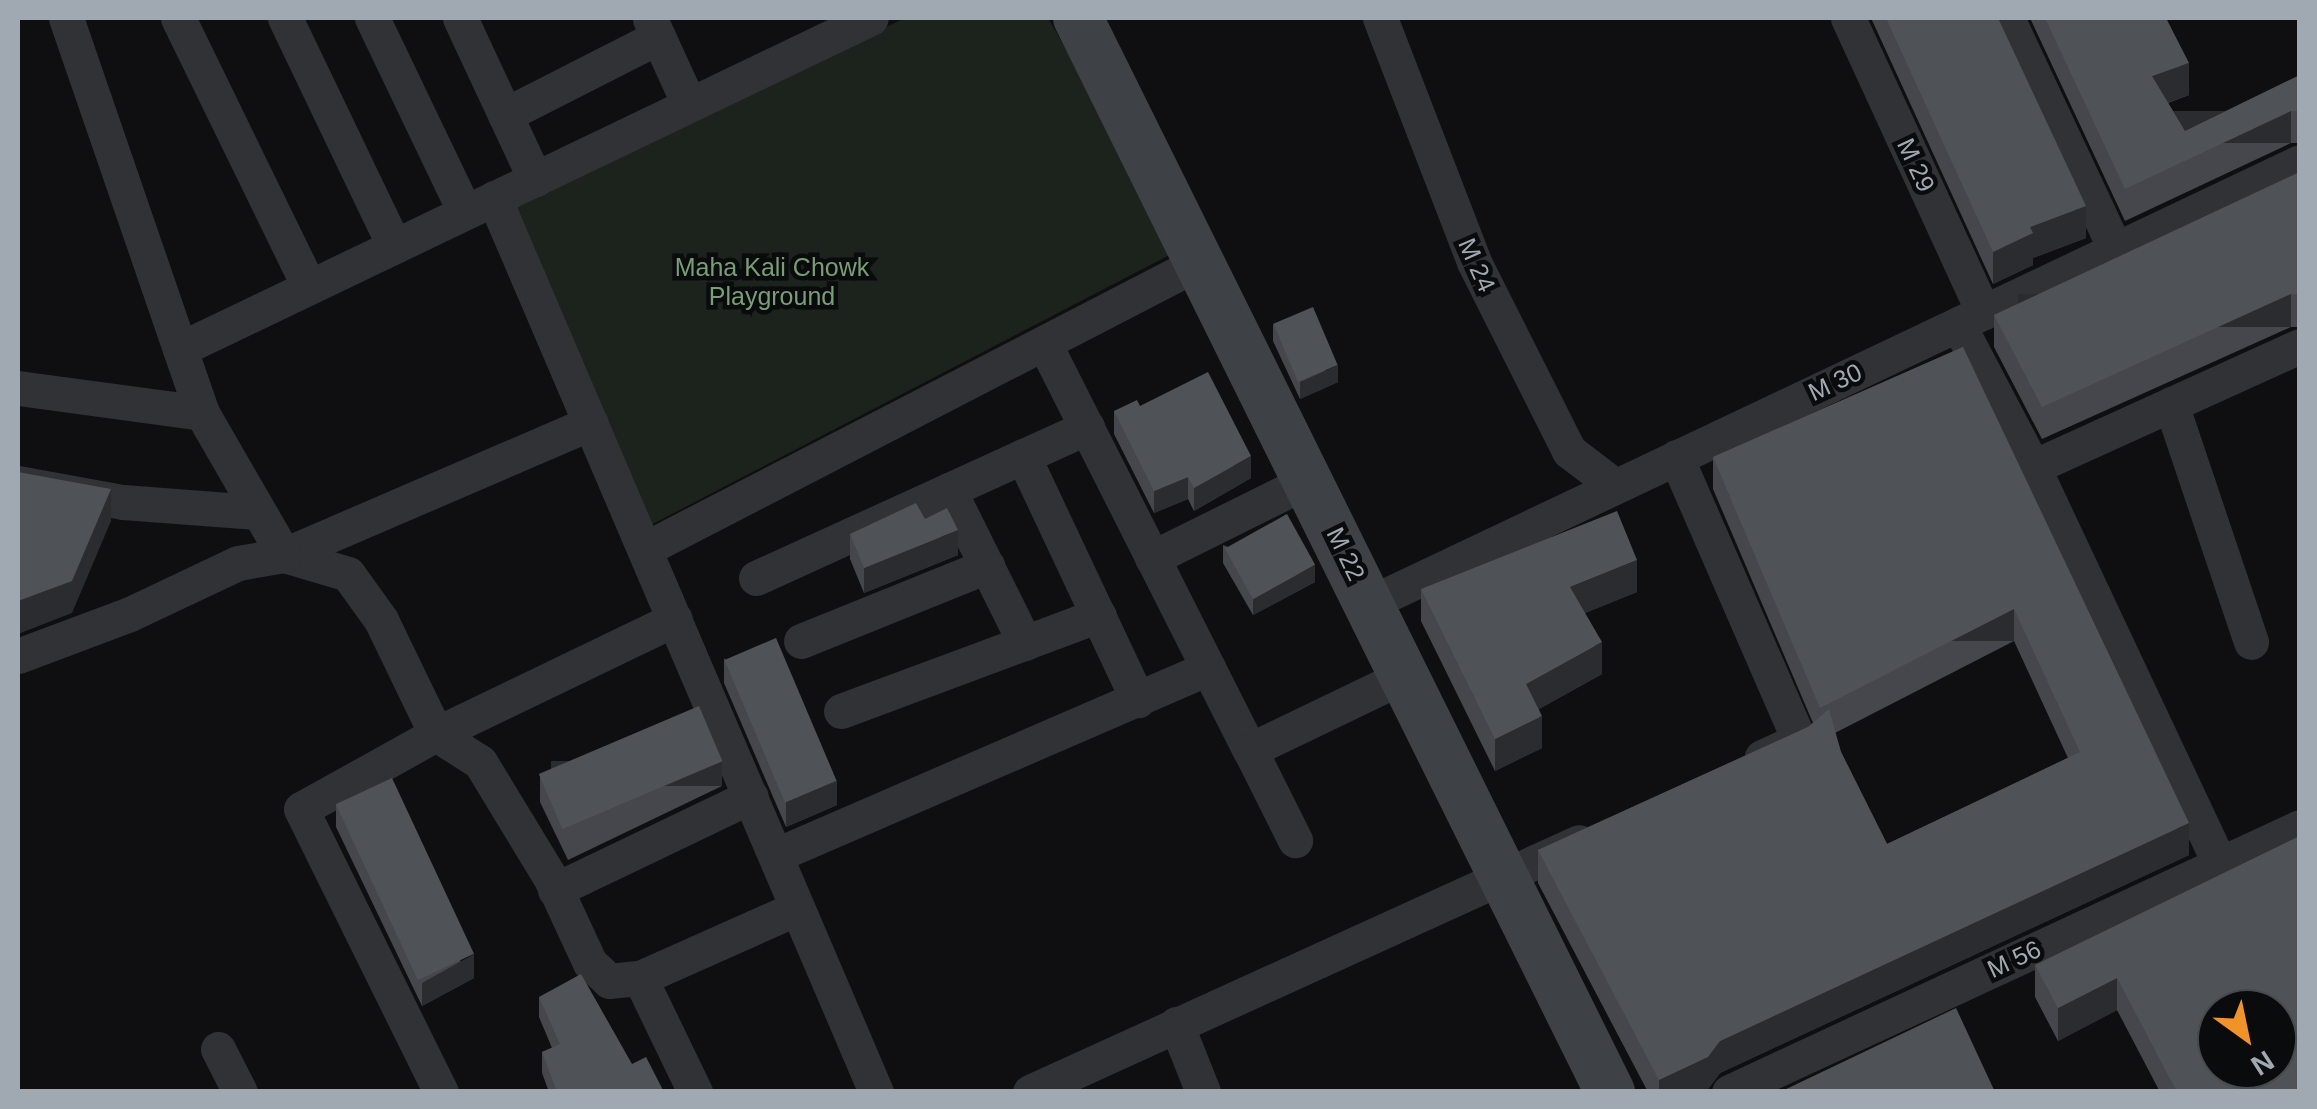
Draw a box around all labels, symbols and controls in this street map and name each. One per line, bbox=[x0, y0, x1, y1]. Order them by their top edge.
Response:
street label: M 29 bbox=[1891, 133, 1941, 197]
street label: M 24 bbox=[1452, 234, 1502, 296]
park label: Maha Kali Chowk Playground bbox=[675, 253, 869, 312]
street label: M 30 bbox=[1803, 357, 1867, 407]
street label: M 22 bbox=[1320, 522, 1372, 586]
street label: M 56 bbox=[1982, 934, 2046, 984]
north arrow bbox=[2197, 989, 2297, 1089]
text: N bbox=[2246, 1044, 2279, 1081]

